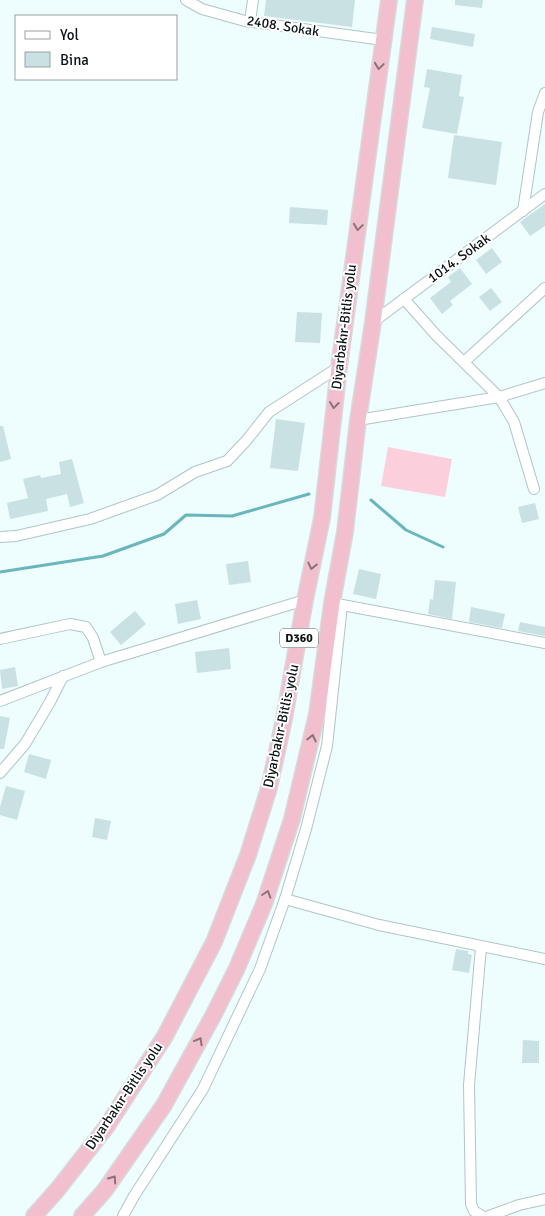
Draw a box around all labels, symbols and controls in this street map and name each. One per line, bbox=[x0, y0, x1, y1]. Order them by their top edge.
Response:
street label: 2408. Sokak bbox=[246, 12, 320, 40]
legend bbox=[15, 15, 178, 80]
text: Yol bbox=[60, 26, 79, 44]
text: Bina bbox=[60, 51, 89, 69]
one-way arrow bbox=[374, 62, 385, 70]
one-way arrow bbox=[353, 222, 363, 231]
street label: 1014. Sokak bbox=[424, 230, 494, 286]
street label: Diyarbakır-Bitlis yolu bbox=[328, 263, 360, 391]
one-way arrow bbox=[329, 401, 340, 409]
one-way arrow bbox=[307, 562, 318, 570]
road number: D360 bbox=[280, 628, 318, 648]
street label: Diyarbakır-Bitlis yolu bbox=[260, 663, 302, 789]
one-way arrow bbox=[306, 733, 317, 742]
one-way arrow bbox=[262, 890, 272, 899]
one-way arrow bbox=[193, 1037, 203, 1046]
street label: Diyarbakır-Bitlis yolu bbox=[82, 1039, 166, 1153]
one-way arrow bbox=[107, 1175, 116, 1184]

